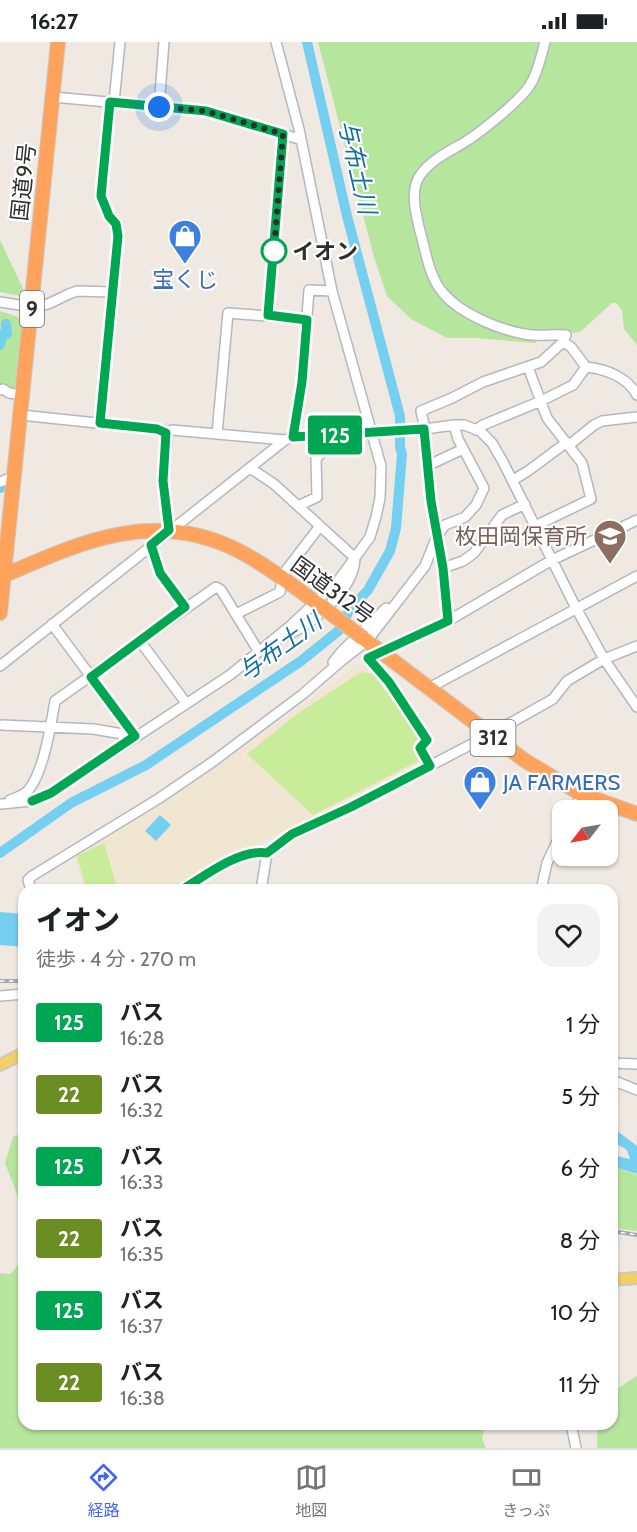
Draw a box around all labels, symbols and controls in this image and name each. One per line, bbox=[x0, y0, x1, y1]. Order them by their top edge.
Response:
text: 16:27 bbox=[30, 8, 78, 35]
your location bbox=[144, 92, 174, 122]
water label: 与布土川 bbox=[333, 117, 383, 220]
street label: 国道9号 bbox=[6, 142, 41, 222]
shop icon: 宝くじ bbox=[167, 218, 203, 265]
marker: イオン bbox=[261, 238, 287, 264]
place label: イオン bbox=[292, 238, 358, 265]
place label: 宝くじ bbox=[152, 266, 218, 293]
road number: 9 bbox=[20, 291, 44, 327]
line badge: 125 bbox=[300, 416, 370, 454]
text: 125 bbox=[320, 423, 350, 448]
school or university icon: 枚田岡保育所 bbox=[592, 518, 628, 565]
place label: 枚田岡保育所 bbox=[455, 523, 587, 550]
street label: 国道312号 bbox=[286, 551, 380, 630]
water label: 与布土川 bbox=[232, 605, 329, 687]
road number: 312 bbox=[470, 720, 516, 756]
shop icon: JA FARMERS bbox=[462, 764, 498, 811]
place label: JA FARMERS bbox=[502, 769, 620, 796]
north arrow bbox=[552, 800, 618, 866]
map controls bbox=[552, 800, 618, 866]
text: イオン bbox=[36, 903, 120, 937]
button: heart bbox=[537, 904, 600, 967]
text: 徒歩 · 4 分 · 270 m bbox=[36, 947, 196, 971]
text: バス bbox=[120, 999, 164, 1026]
text: 125 bbox=[54, 1010, 84, 1035]
text: 1 分 bbox=[566, 1011, 600, 1038]
text: 16:28 bbox=[120, 1026, 165, 1050]
text: バス bbox=[120, 1071, 164, 1098]
text: 22 bbox=[58, 1082, 80, 1107]
text: 5 分 bbox=[561, 1083, 600, 1110]
text: 16:32 bbox=[120, 1098, 163, 1122]
text: バス bbox=[120, 1143, 164, 1170]
text: 125 bbox=[54, 1154, 84, 1179]
text: 6 分 bbox=[561, 1155, 600, 1182]
text: 16:33 bbox=[120, 1170, 164, 1194]
text: バス bbox=[120, 1215, 164, 1242]
text: 22 bbox=[58, 1226, 80, 1251]
text: 8 分 bbox=[560, 1227, 600, 1254]
text: 16:35 bbox=[120, 1242, 164, 1266]
text: バス bbox=[120, 1287, 164, 1314]
text: 125 bbox=[54, 1298, 84, 1323]
text: 10 分 bbox=[551, 1299, 600, 1326]
text: 16:37 bbox=[120, 1314, 163, 1338]
text: バス bbox=[120, 1359, 164, 1386]
text: 22 bbox=[58, 1370, 80, 1395]
text: 11 分 bbox=[559, 1371, 600, 1398]
text: 16:38 bbox=[120, 1386, 165, 1410]
tab: 経路 bbox=[87, 1461, 120, 1521]
tab: 地図 bbox=[295, 1461, 328, 1521]
tab: きっぷ bbox=[502, 1461, 550, 1521]

